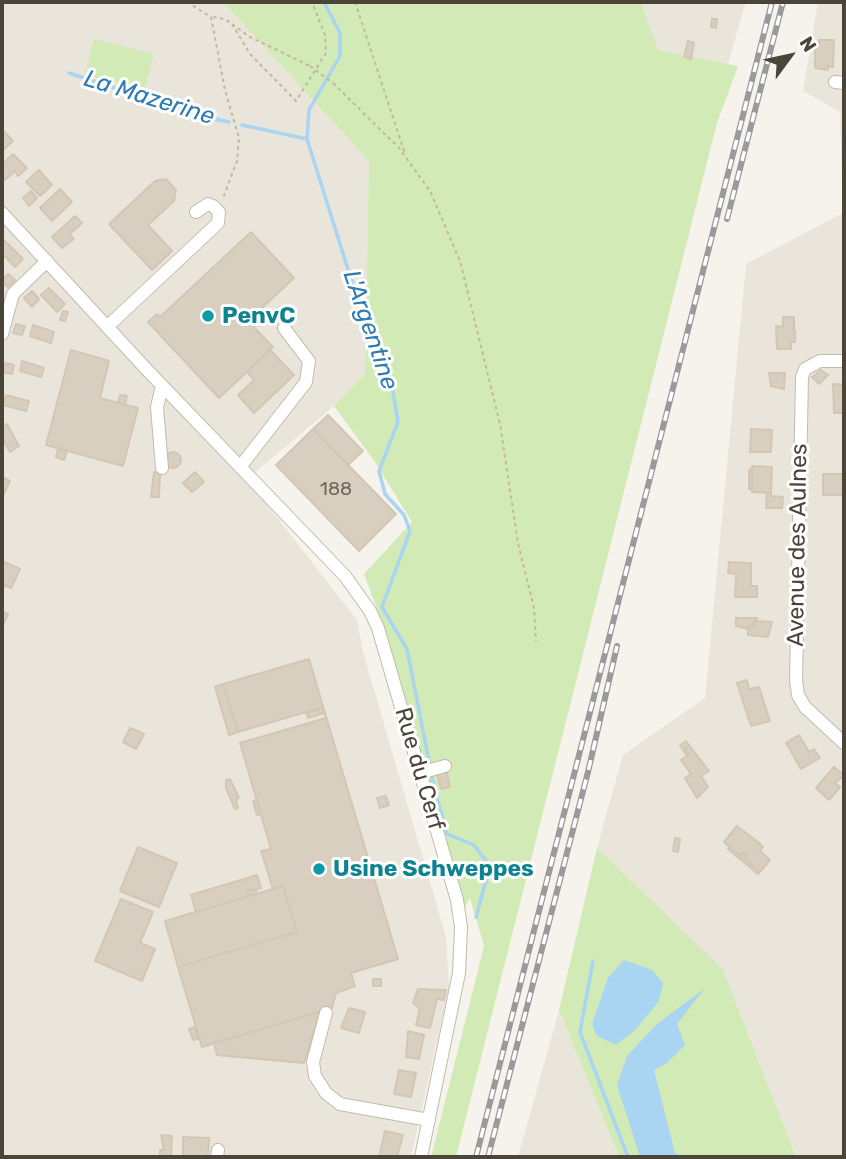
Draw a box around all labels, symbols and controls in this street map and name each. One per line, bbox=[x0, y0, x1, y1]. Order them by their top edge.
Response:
north arrow bbox=[755, 21, 825, 91]
text: N bbox=[795, 32, 821, 56]
water label: La Mazerine bbox=[80, 65, 218, 131]
water label: L'Argentine bbox=[336, 266, 404, 394]
place label: PenvC bbox=[222, 302, 295, 330]
marker: PenvC bbox=[200, 308, 216, 324]
street label: Avenue des Aulnes bbox=[782, 443, 814, 647]
house number: 188 bbox=[320, 479, 352, 501]
street label: Rue du Cerf bbox=[388, 704, 450, 834]
place label: Usine Schweppes bbox=[333, 855, 534, 883]
marker: Usine Schweppes bbox=[311, 861, 327, 877]

